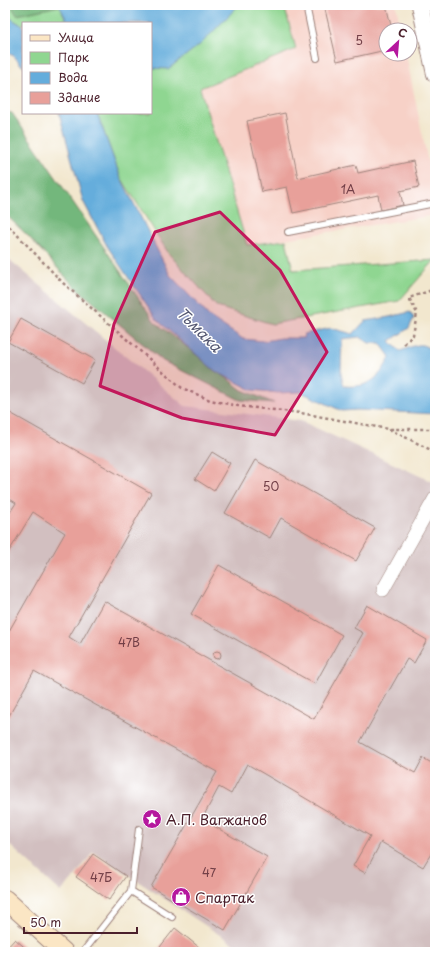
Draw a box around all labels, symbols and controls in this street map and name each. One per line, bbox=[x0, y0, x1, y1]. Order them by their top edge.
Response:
legend bbox=[22, 22, 152, 114]
north arrow bbox=[378, 22, 418, 62]
text: С bbox=[395, 23, 410, 42]
text: Улица bbox=[58, 28, 94, 46]
house number: 5 bbox=[355, 31, 363, 49]
text: Парк bbox=[58, 48, 90, 66]
text: Вода bbox=[58, 68, 88, 86]
text: Здание bbox=[58, 88, 100, 106]
house number: 1А bbox=[341, 180, 355, 198]
water label: Тьмака bbox=[172, 301, 228, 357]
house number: 50 bbox=[263, 477, 279, 495]
house number: 47В bbox=[118, 633, 140, 651]
place icon: А.П. Вагжанов bbox=[141, 808, 163, 830]
place label: А.П. Вагжанов bbox=[166, 809, 267, 830]
house number: 47 bbox=[202, 863, 217, 881]
house number: 47Б bbox=[90, 868, 112, 886]
shop icon: Спартак bbox=[170, 886, 192, 908]
place label: Спартак bbox=[195, 887, 255, 908]
scale bar bbox=[24, 909, 137, 935]
text: 50 m bbox=[30, 913, 61, 931]

